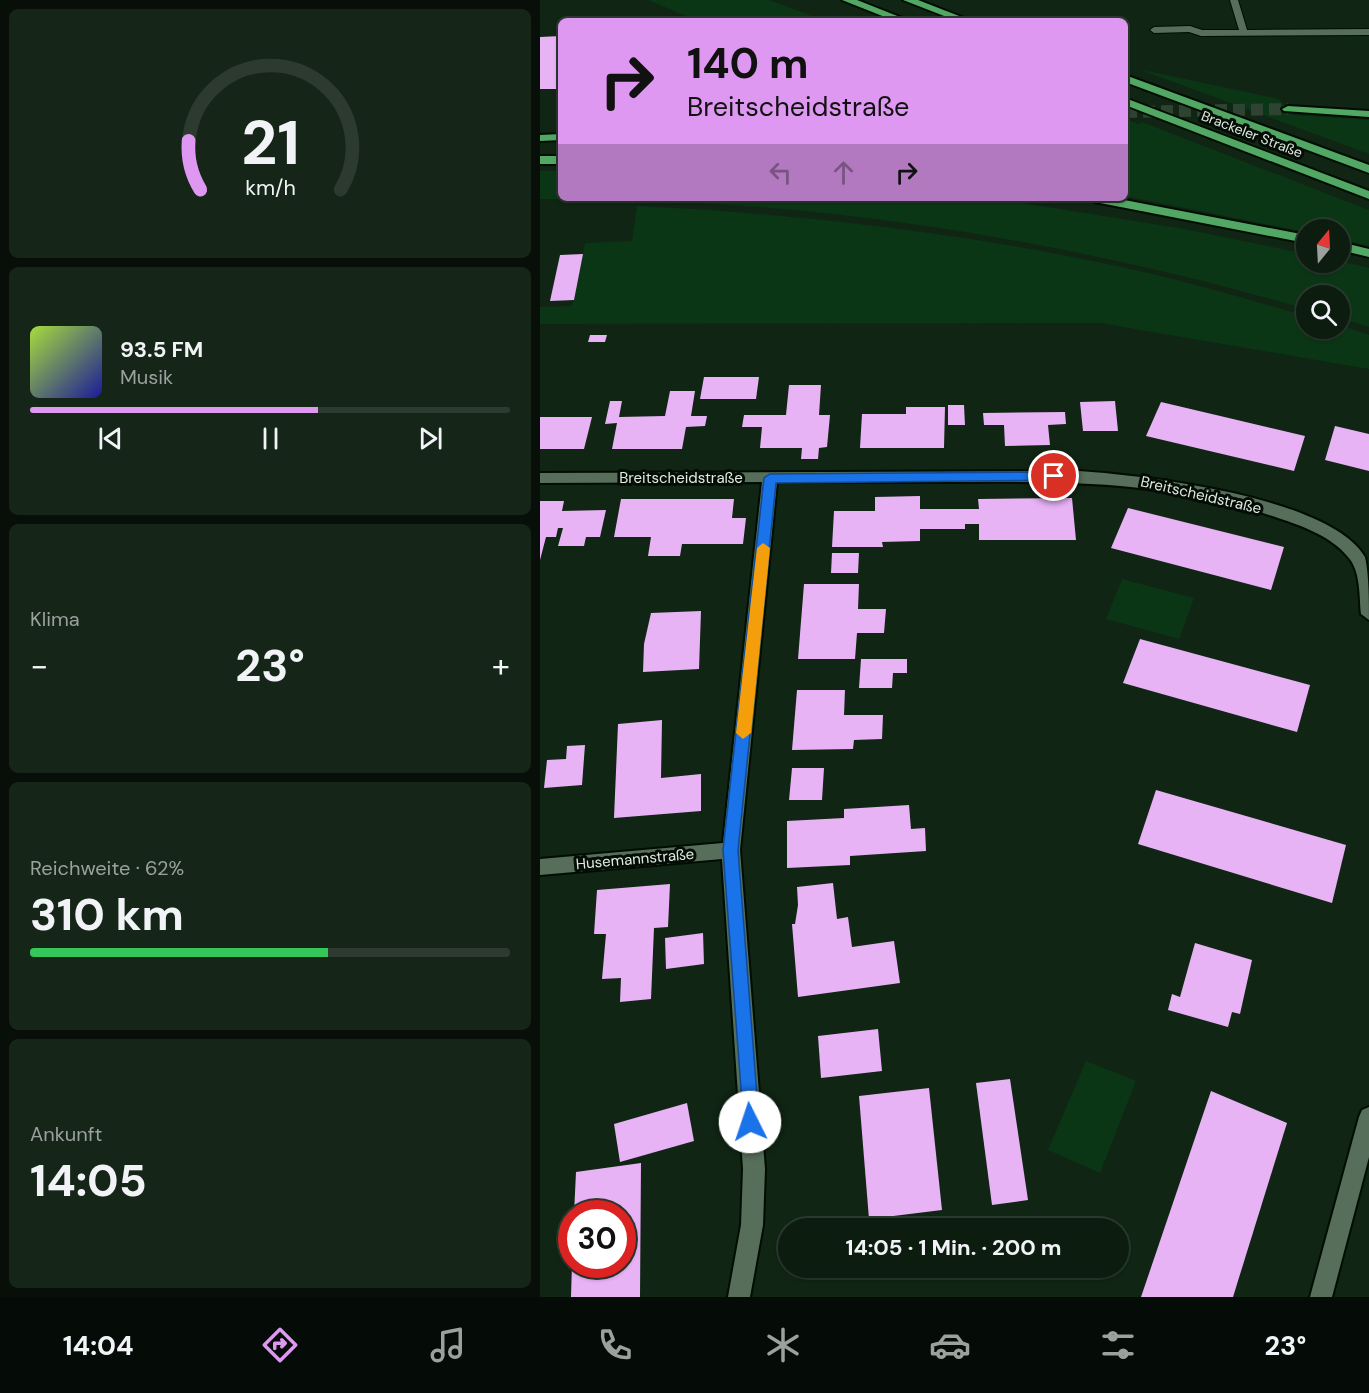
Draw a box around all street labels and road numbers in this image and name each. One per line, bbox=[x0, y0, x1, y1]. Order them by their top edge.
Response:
street label: Brackeler Straße bbox=[1199, 106, 1305, 162]
street label: Breitscheidstraße bbox=[619, 468, 743, 488]
street label: Breitscheidstraße bbox=[1139, 471, 1263, 519]
street label: Husemannstraße bbox=[575, 844, 695, 874]

